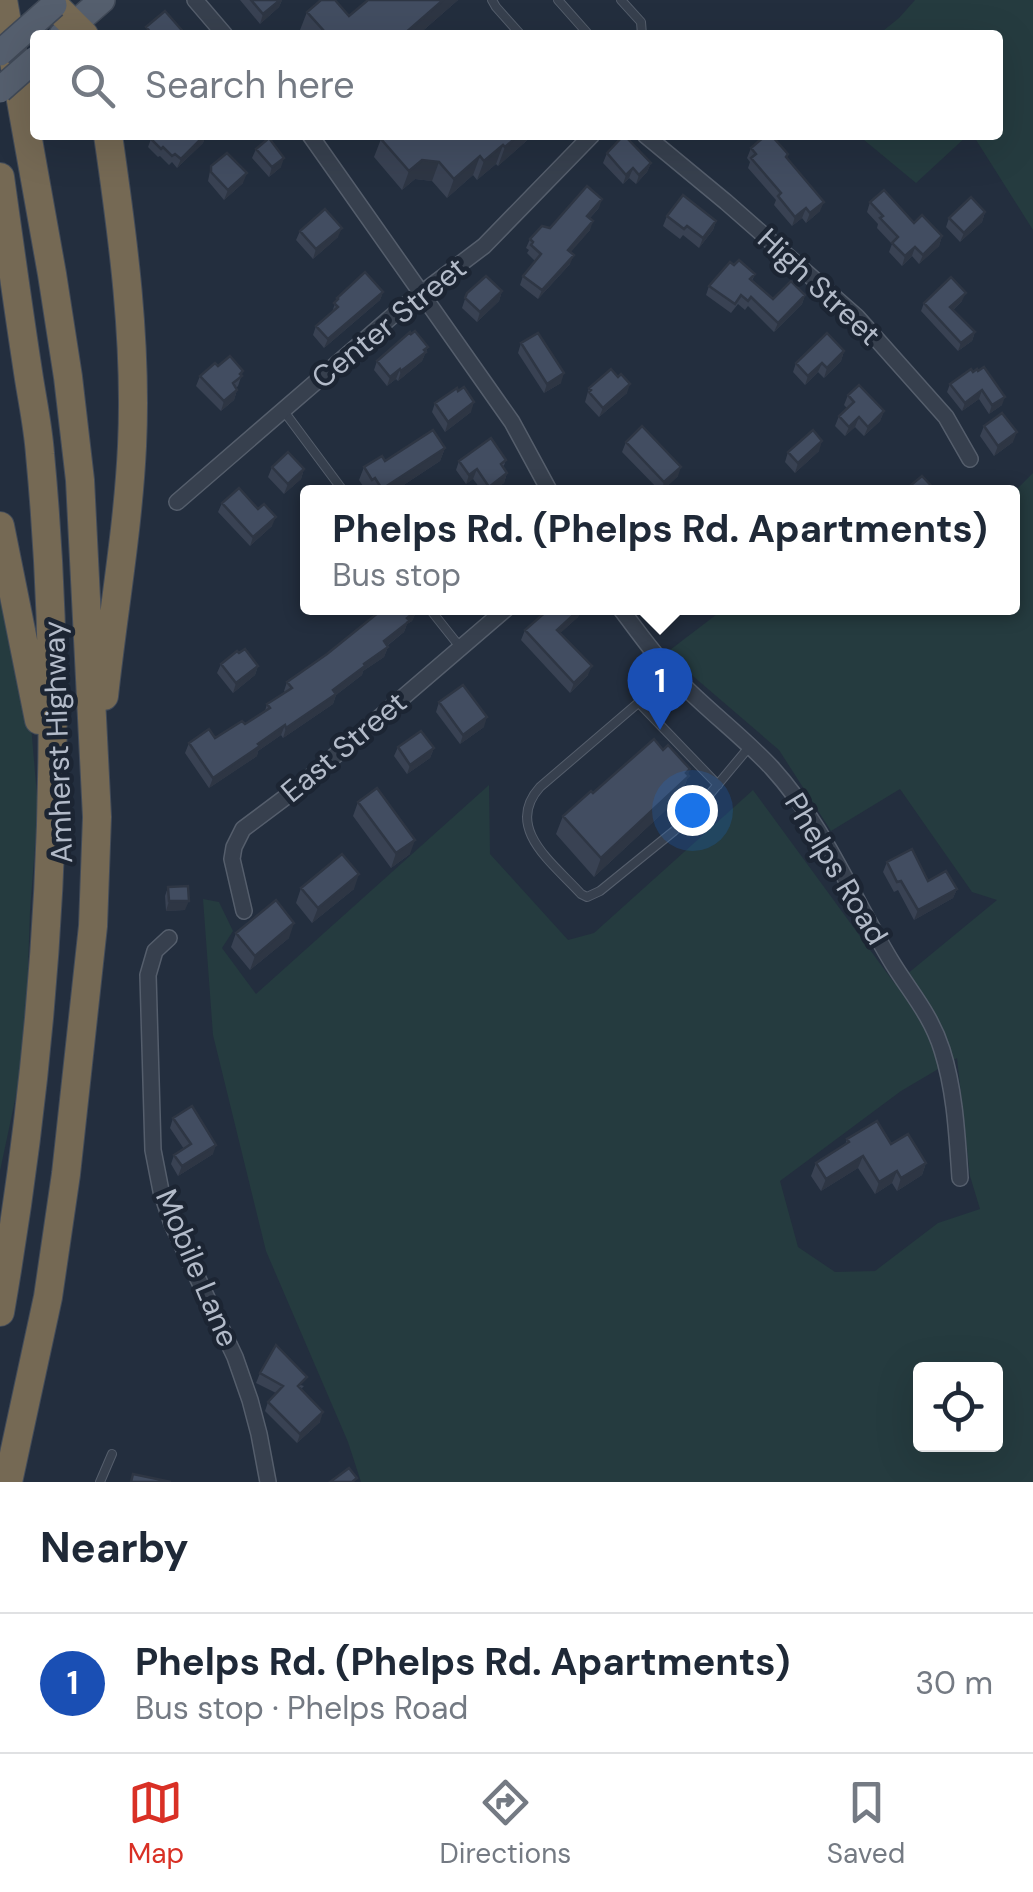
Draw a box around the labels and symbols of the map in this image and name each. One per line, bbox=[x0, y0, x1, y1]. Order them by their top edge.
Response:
street label: High Street bbox=[749, 220, 889, 354]
street label: Center Street bbox=[303, 248, 474, 397]
street label: Amherst Highway bbox=[34, 620, 81, 864]
pin: 1 bbox=[628, 648, 692, 730]
street label: East Street bbox=[273, 683, 415, 811]
your location bbox=[667, 785, 718, 836]
street label: Phelps Road bbox=[776, 786, 897, 952]
street label: Mobile Lane bbox=[147, 1183, 248, 1352]

